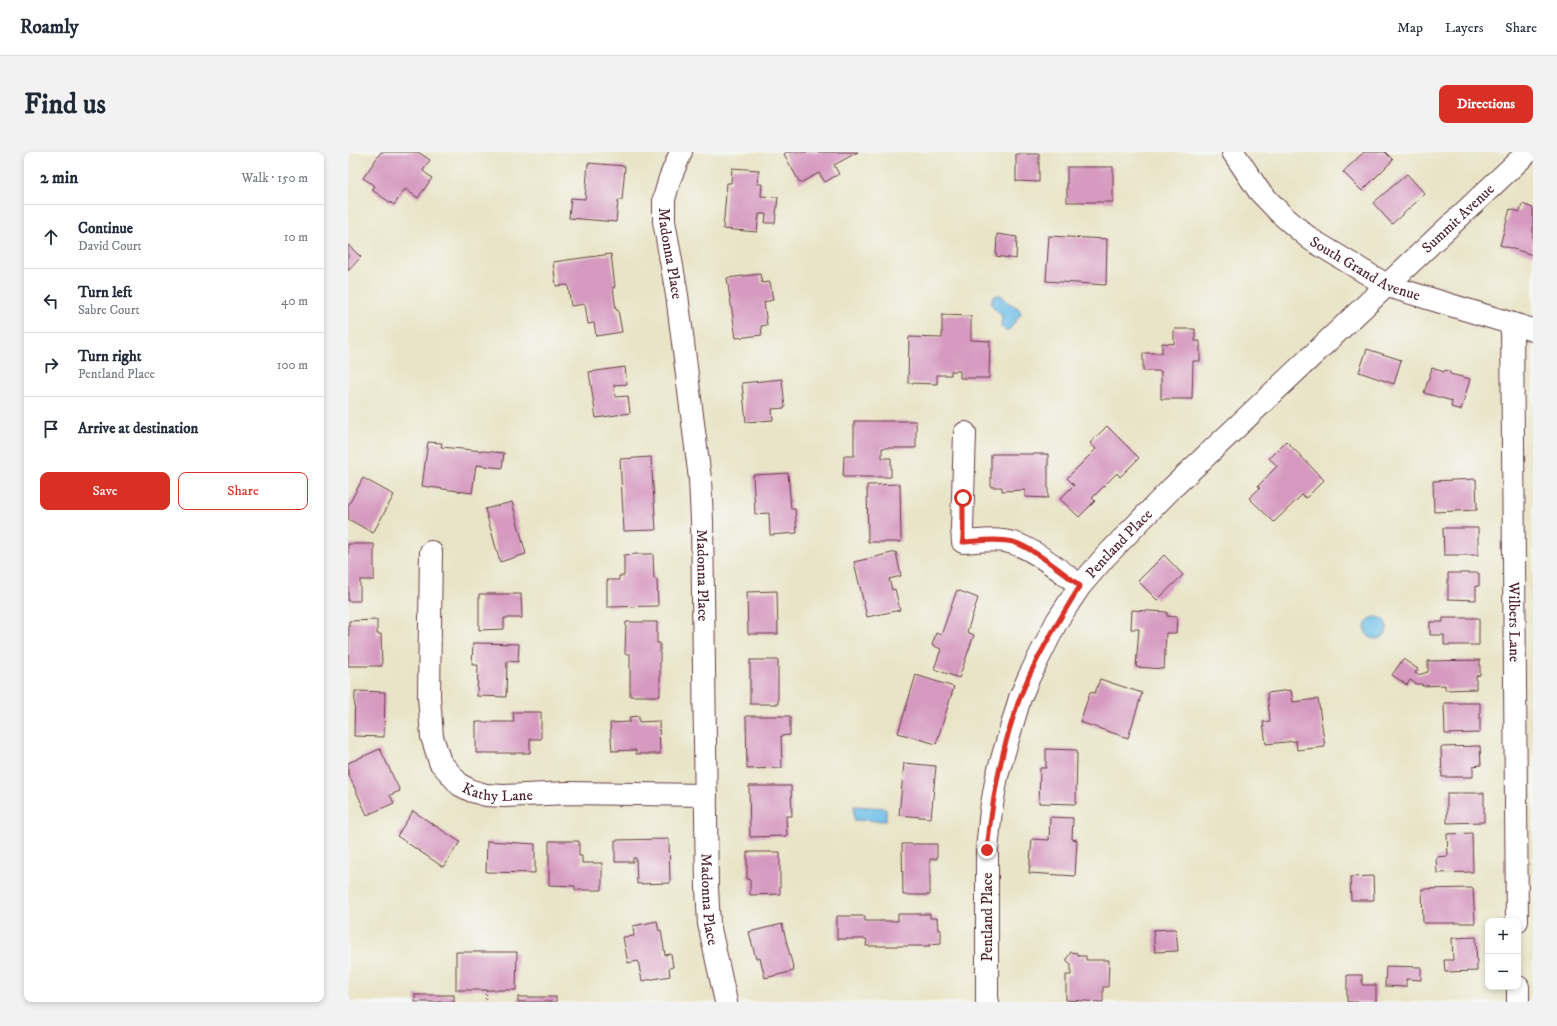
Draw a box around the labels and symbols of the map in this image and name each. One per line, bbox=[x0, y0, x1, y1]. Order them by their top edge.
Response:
street label: Summit Avenue bbox=[1418, 179, 1498, 257]
street label: Madonna Place bbox=[655, 208, 687, 300]
street label: South Grand Avenue bbox=[1307, 232, 1423, 305]
route start bbox=[954, 489, 972, 507]
street label: Pentland Place bbox=[1081, 505, 1156, 582]
street label: Madonna Place bbox=[693, 529, 713, 622]
street label: Wilbers Lane bbox=[1505, 581, 1524, 662]
street label: Kathy Lane bbox=[459, 778, 533, 806]
route end bbox=[978, 841, 996, 859]
street label: Madonna Place bbox=[697, 853, 723, 947]
street label: Pentland Place bbox=[978, 873, 997, 961]

